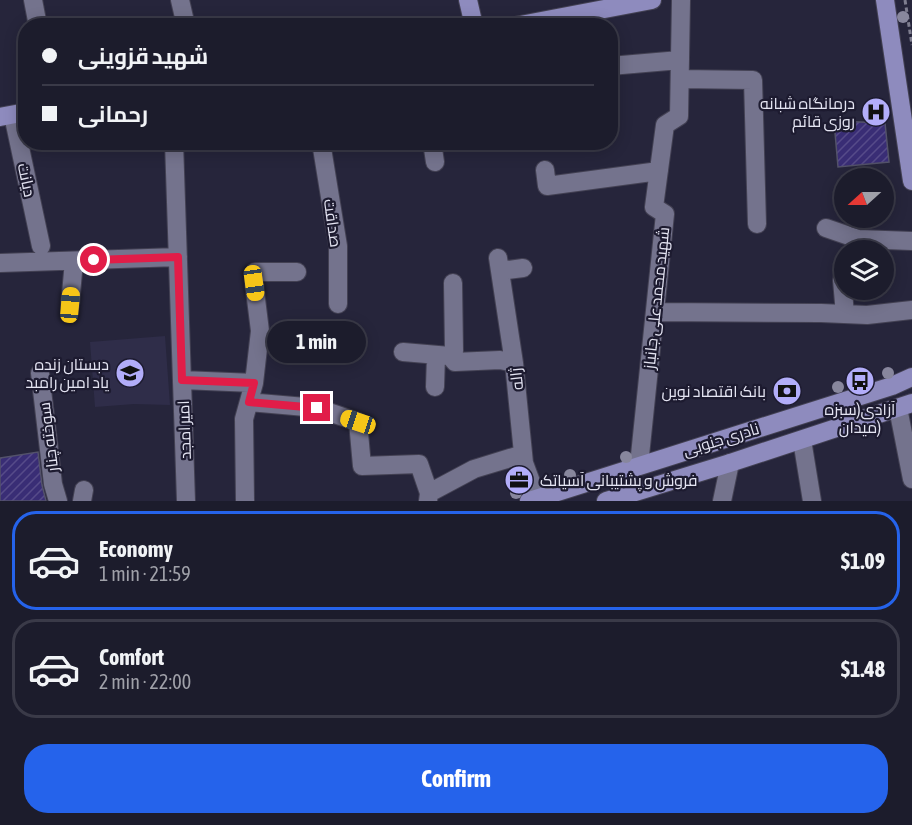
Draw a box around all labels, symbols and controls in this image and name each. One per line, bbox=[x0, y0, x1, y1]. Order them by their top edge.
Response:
text: شهید قزوینی bbox=[78, 43, 208, 69]
place label: درمانگاه شبانه روزی قائم bbox=[760, 94, 855, 133]
hospital icon: درمانگاه شبانه روزی قائم bbox=[860, 96, 892, 128]
text: رحمانی bbox=[78, 101, 148, 127]
street label: دیانت bbox=[14, 161, 39, 199]
north arrow bbox=[834, 168, 894, 228]
map controls bbox=[834, 168, 894, 300]
street label: صداقت bbox=[321, 198, 345, 248]
street label: شهید محمد علی جانباز bbox=[639, 226, 674, 371]
button: layers bbox=[834, 240, 894, 300]
route start bbox=[80, 246, 107, 273]
car bbox=[243, 264, 265, 302]
car bbox=[59, 286, 81, 324]
callout: 1 min bbox=[268, 321, 366, 363]
text: 1 min bbox=[296, 330, 337, 353]
place label: دبستان زنده یاد امین رامبد bbox=[25, 355, 110, 393]
school or university icon: دبستان زنده یاد امین رامبد bbox=[114, 357, 146, 389]
bus stop icon: آزادی(سبزه میدان) bbox=[844, 365, 876, 397]
street label: ژاله bbox=[506, 366, 527, 391]
bank icon: بانک اقتصاد نوین bbox=[771, 375, 803, 407]
place label: بانک اقتصاد نوین bbox=[661, 382, 766, 402]
route end bbox=[303, 394, 330, 421]
street label: امیر امجد bbox=[174, 400, 195, 460]
place label: آزادی(سبزه میدان) bbox=[825, 400, 896, 438]
street label: سوخته چنار bbox=[35, 401, 64, 474]
car bbox=[338, 408, 378, 436]
street label: نادری جنوبی bbox=[681, 419, 762, 461]
office icon: فروش و پشتیبانی آسیاتک bbox=[503, 464, 535, 496]
place label: فروش و پشتیبانی آسیاتک bbox=[540, 471, 698, 492]
icon: car bbox=[27, 534, 81, 588]
text: Economy bbox=[99, 536, 173, 562]
text: $1.09 bbox=[841, 548, 885, 574]
text: 1 min · 21:59 bbox=[99, 562, 191, 585]
icon: car bbox=[27, 642, 81, 696]
text: Comfort bbox=[99, 644, 164, 670]
text: $1.48 bbox=[841, 656, 885, 682]
text: 2 min · 22:00 bbox=[99, 670, 191, 693]
button: Confirm bbox=[24, 744, 888, 813]

